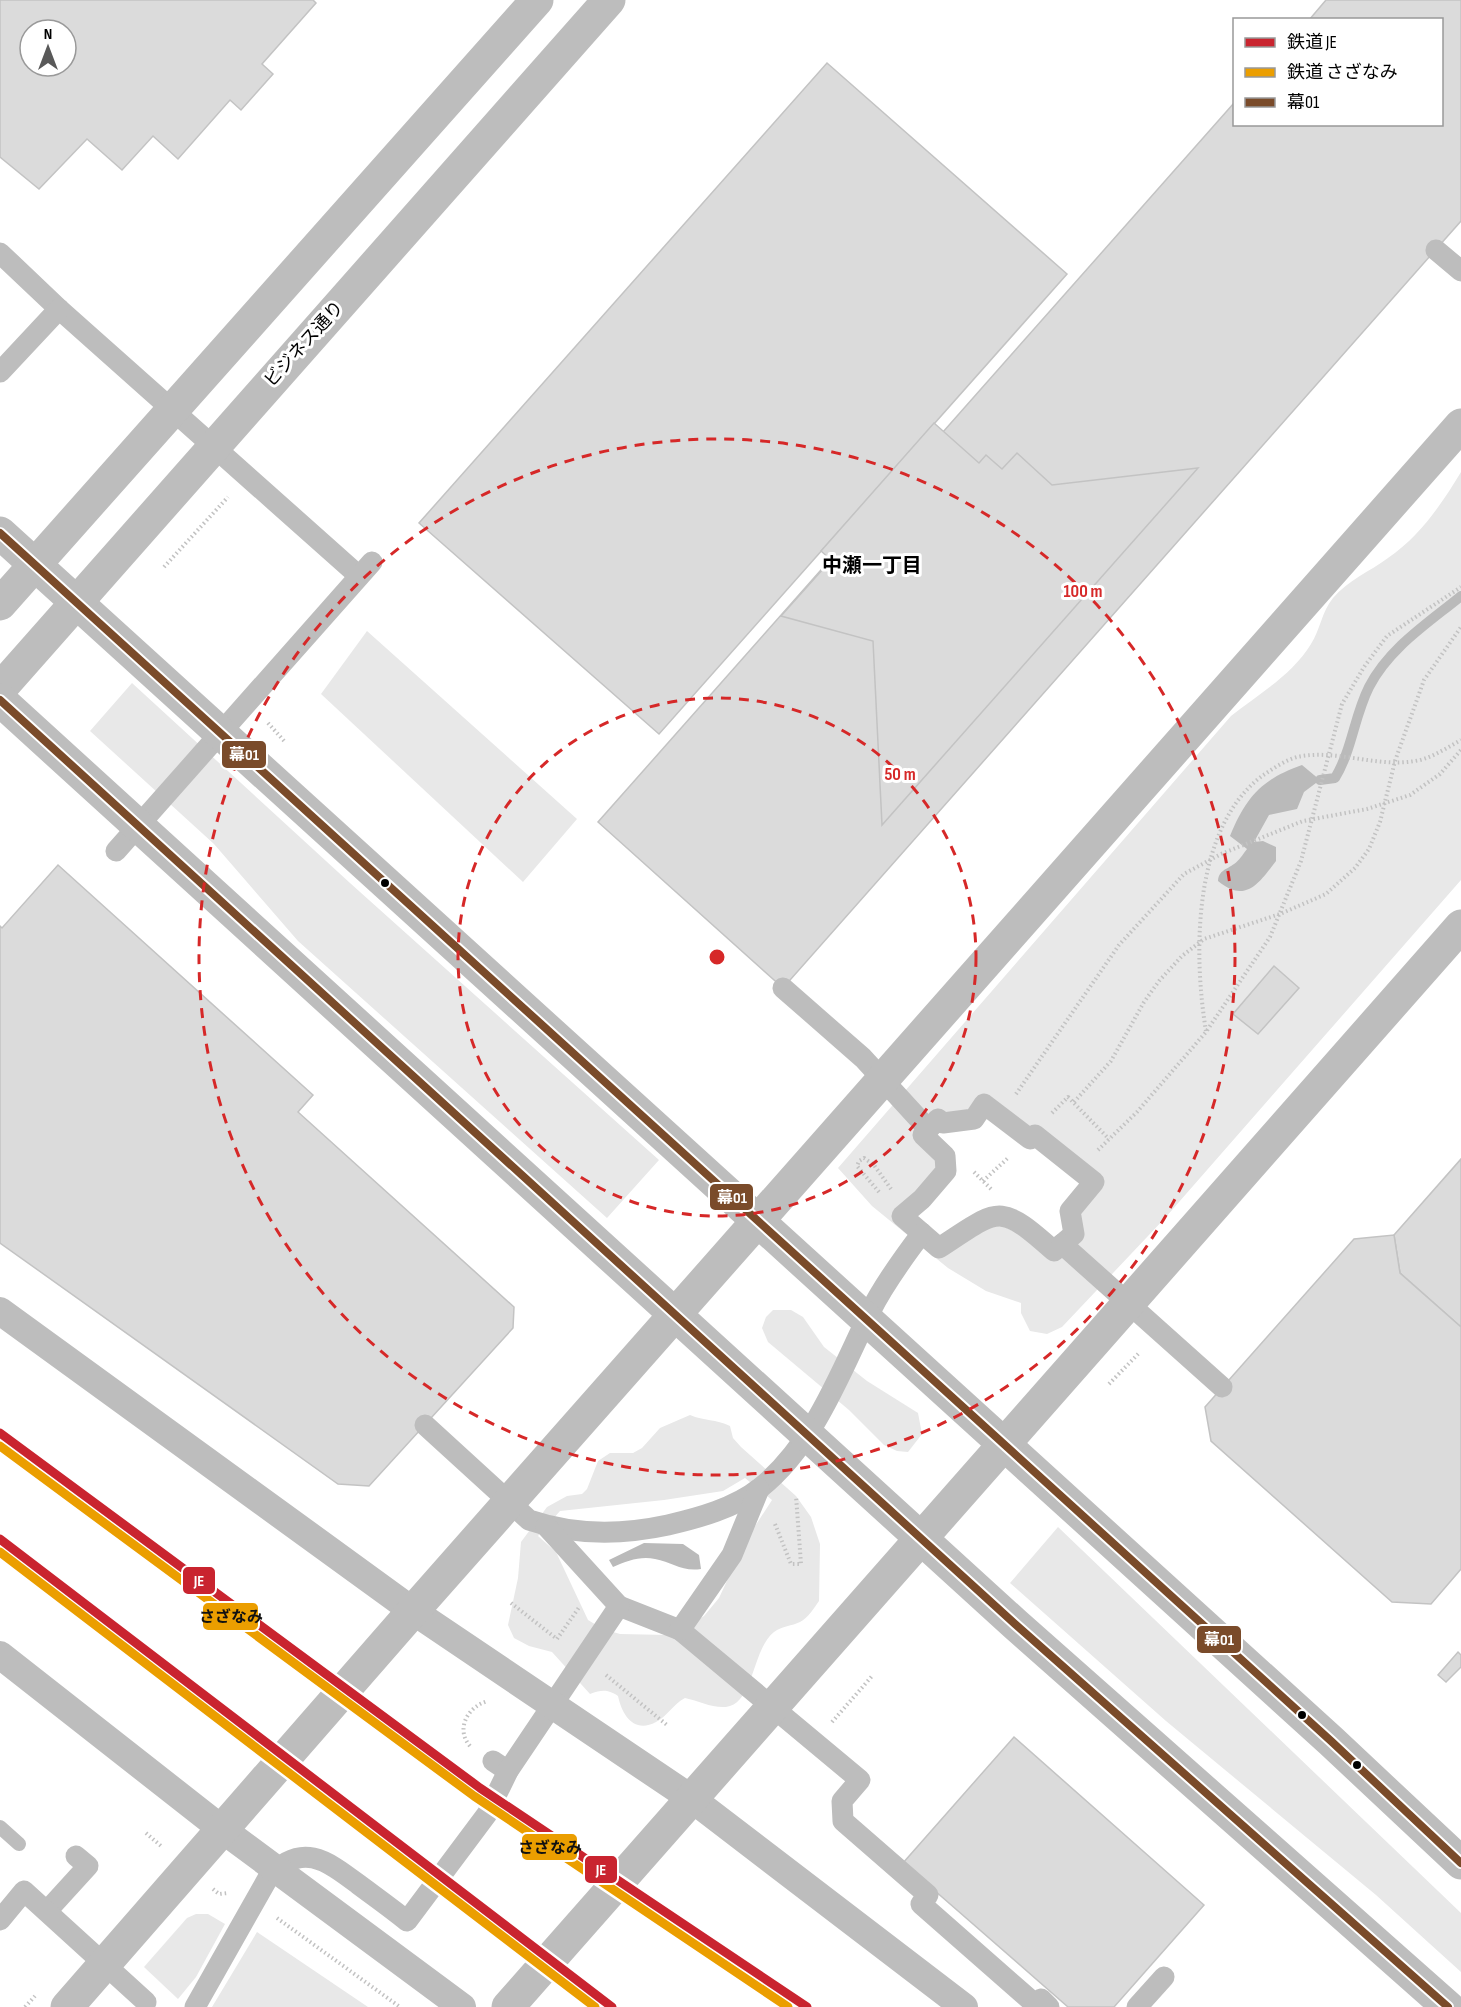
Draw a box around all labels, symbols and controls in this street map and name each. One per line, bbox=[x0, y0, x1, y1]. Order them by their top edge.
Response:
north arrow bbox=[18, 18, 78, 78]
legend bbox=[1233, 18, 1443, 126]
text: N bbox=[44, 25, 52, 44]
text: 鉄道 JE bbox=[1287, 32, 1337, 53]
text: 鉄道 さざなみ bbox=[1287, 62, 1398, 83]
text: 幕01 bbox=[1287, 92, 1320, 113]
street label: ビジネス通り bbox=[260, 297, 348, 391]
district label: 中瀬一丁目 bbox=[822, 554, 922, 578]
text: 100 m bbox=[1064, 581, 1103, 602]
line badge: 幕01 bbox=[221, 740, 267, 769]
text: 幕01 bbox=[229, 746, 260, 765]
text: 50 m bbox=[884, 764, 916, 785]
unlabelled marker bbox=[379, 877, 391, 889]
centre of rings bbox=[707, 947, 727, 967]
line badge: 幕01 bbox=[709, 1183, 754, 1211]
text: 幕01 bbox=[717, 1189, 748, 1208]
line badge: JE bbox=[182, 1566, 216, 1595]
text: JE bbox=[193, 1572, 204, 1591]
line badge: さざなみ bbox=[202, 1602, 259, 1631]
text: さざなみ bbox=[199, 1608, 263, 1627]
line badge: 幕01 bbox=[1196, 1625, 1242, 1654]
text: 幕01 bbox=[1204, 1631, 1235, 1650]
unlabelled marker bbox=[1296, 1709, 1308, 1721]
unlabelled marker bbox=[1351, 1759, 1363, 1771]
line badge: さざなみ bbox=[521, 1833, 578, 1861]
text: さざなみ bbox=[518, 1839, 582, 1858]
line badge: JE bbox=[584, 1855, 618, 1884]
text: JE bbox=[595, 1861, 606, 1880]

